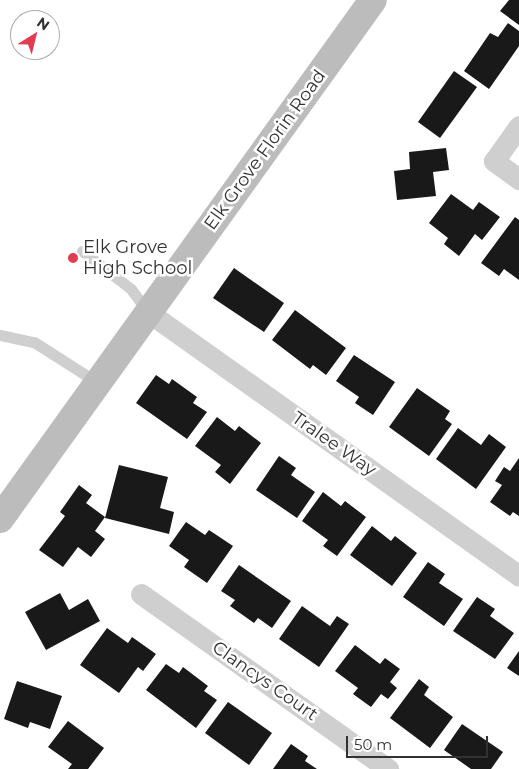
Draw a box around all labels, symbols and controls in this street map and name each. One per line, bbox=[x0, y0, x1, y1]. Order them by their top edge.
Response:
north arrow bbox=[10, 10, 60, 60]
text: N bbox=[33, 13, 53, 34]
street label: Elk Grove Florin Road bbox=[200, 66, 330, 234]
place label: Elk Grove High School bbox=[83, 237, 192, 280]
marker: Elk Grove High School bbox=[67, 252, 79, 264]
street label: Tralee Way bbox=[288, 407, 380, 481]
street label: Clancys Court bbox=[208, 637, 322, 725]
scale bar bbox=[349, 726, 492, 758]
text: 50 m bbox=[354, 735, 392, 754]

